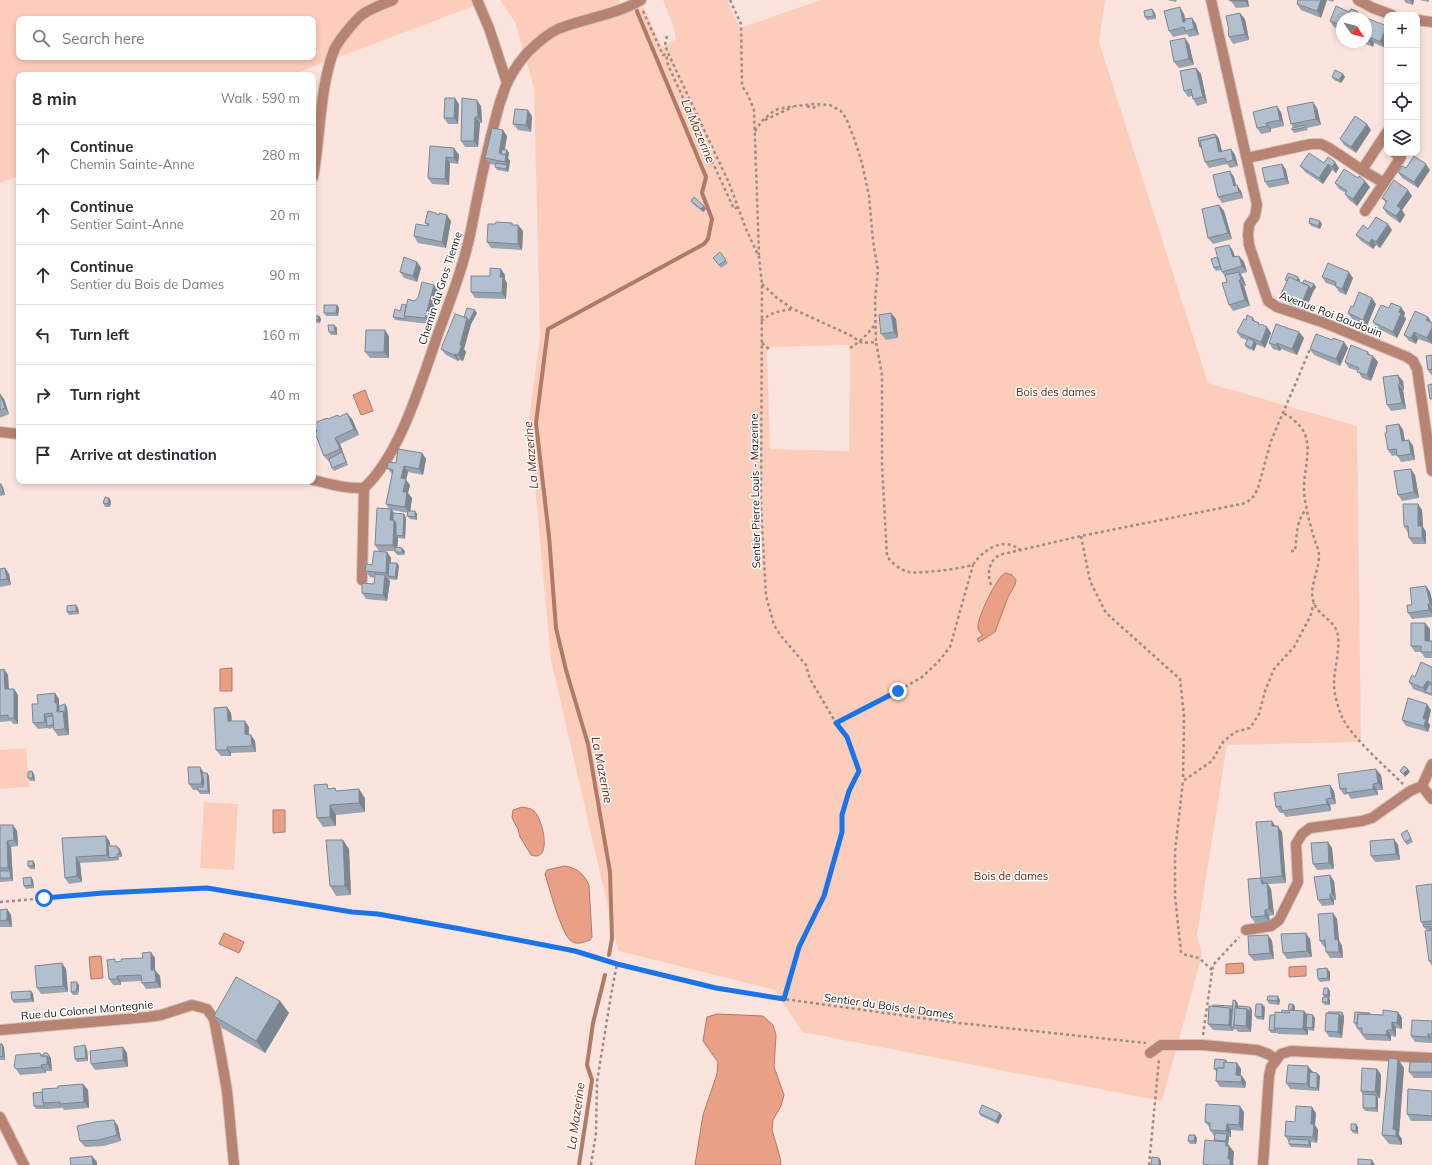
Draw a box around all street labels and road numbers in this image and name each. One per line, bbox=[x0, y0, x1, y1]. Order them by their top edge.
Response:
street label: Chemin du Gros Tienne bbox=[415, 230, 465, 346]
street label: Avenue Roi Baudouin bbox=[1278, 288, 1384, 340]
street label: Sentier Pierre Louis - Mazerine bbox=[747, 413, 763, 569]
street label: Sentier du Bois de Dames bbox=[823, 990, 955, 1022]
street label: Rue du Colonel Montegnie bbox=[20, 997, 154, 1023]

